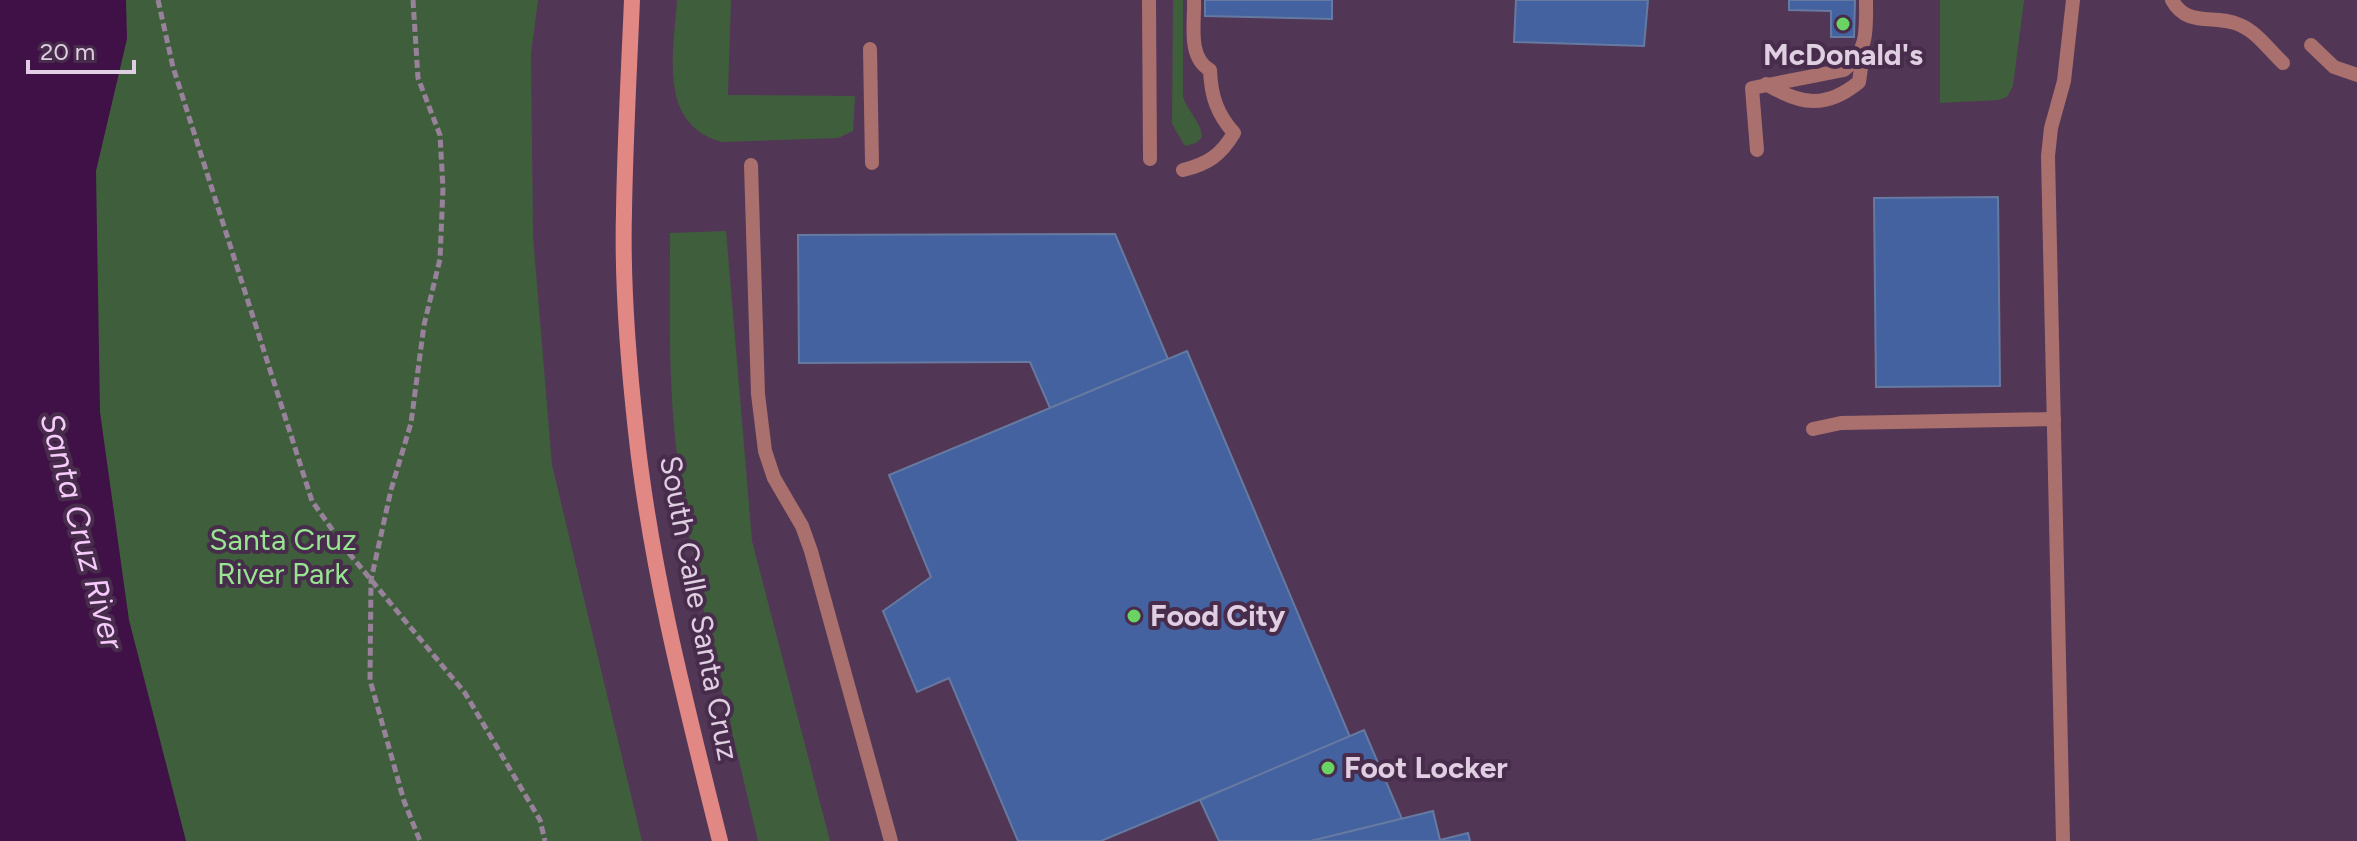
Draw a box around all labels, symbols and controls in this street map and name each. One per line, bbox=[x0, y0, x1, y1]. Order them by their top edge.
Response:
marker: McDonald's bbox=[1834, 15, 1852, 33]
scale bar bbox=[28, 24, 134, 74]
place label: McDonald's bbox=[1763, 36, 1923, 73]
text: 20 m bbox=[40, 37, 95, 66]
water label: Santa Cruz River bbox=[32, 409, 132, 654]
street label: South Calle Santa Cruz bbox=[652, 452, 747, 763]
park label: Santa Cruz River Park bbox=[209, 521, 357, 592]
place label: Food City bbox=[1150, 597, 1286, 634]
marker: Food City bbox=[1125, 607, 1143, 625]
place label: Foot Locker bbox=[1344, 749, 1508, 786]
marker: Foot Locker bbox=[1319, 759, 1337, 777]

